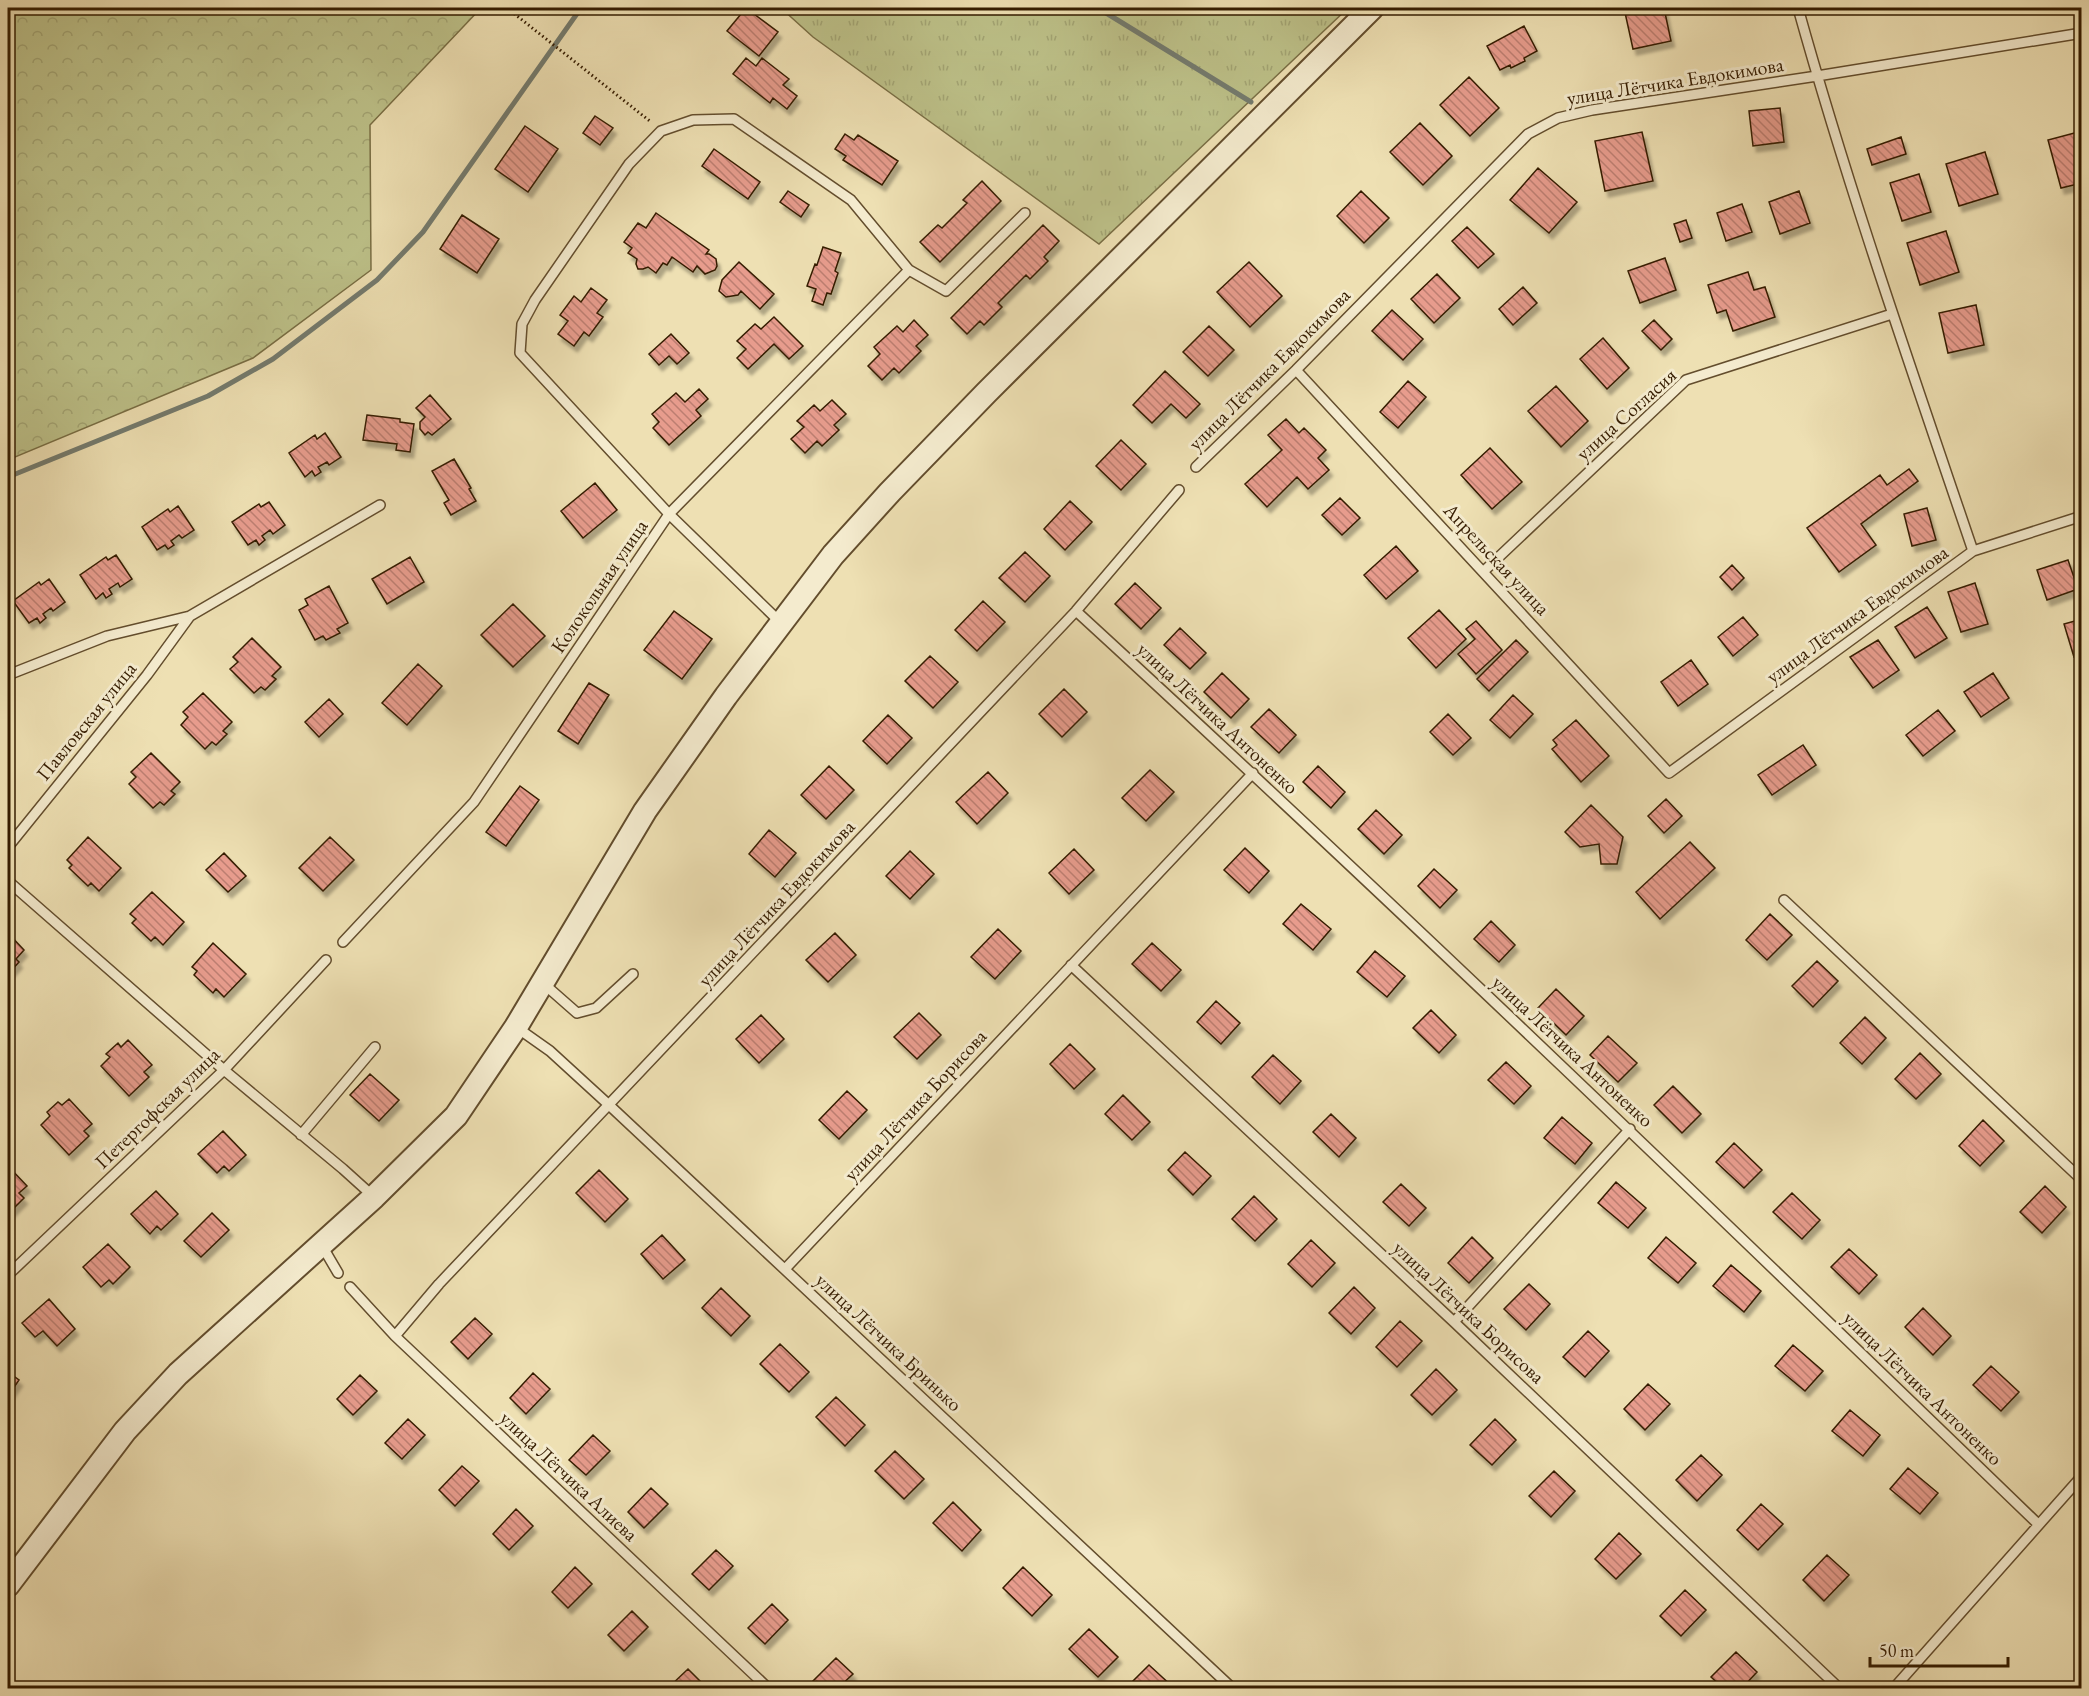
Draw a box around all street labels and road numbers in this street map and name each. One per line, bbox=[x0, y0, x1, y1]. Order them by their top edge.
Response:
street label: улица Лётчика Евдокимова bbox=[1565, 51, 1785, 111]
street label: улица Лётчика Евдокимова bbox=[1182, 282, 1356, 456]
street label: улица Согласия bbox=[1570, 362, 1682, 466]
street label: Апрельская улица bbox=[1438, 497, 1556, 621]
street label: Колокольная улица bbox=[545, 514, 653, 658]
street label: улица Лётчика Евдокимова bbox=[1761, 539, 1953, 689]
street label: улица Лётчика Антоненко bbox=[1132, 636, 1304, 800]
street label: Павловская улица bbox=[30, 656, 142, 786]
street label: улица Лётчика Евдокимова bbox=[692, 814, 860, 992]
street label: улица Лётчика Антоненко bbox=[1487, 969, 1659, 1133]
street label: улица Лётчика Борисова bbox=[838, 1024, 992, 1186]
street label: Петергофская улица bbox=[89, 1042, 225, 1174]
street label: улица Лётчика Борисова bbox=[1388, 1235, 1550, 1389]
street label: улица Лётчика Бринько bbox=[810, 1267, 968, 1417]
street label: улица Лётчика Антоненко bbox=[1838, 1305, 2008, 1471]
street label: улица Лётчика Алиева bbox=[494, 1405, 644, 1547]

